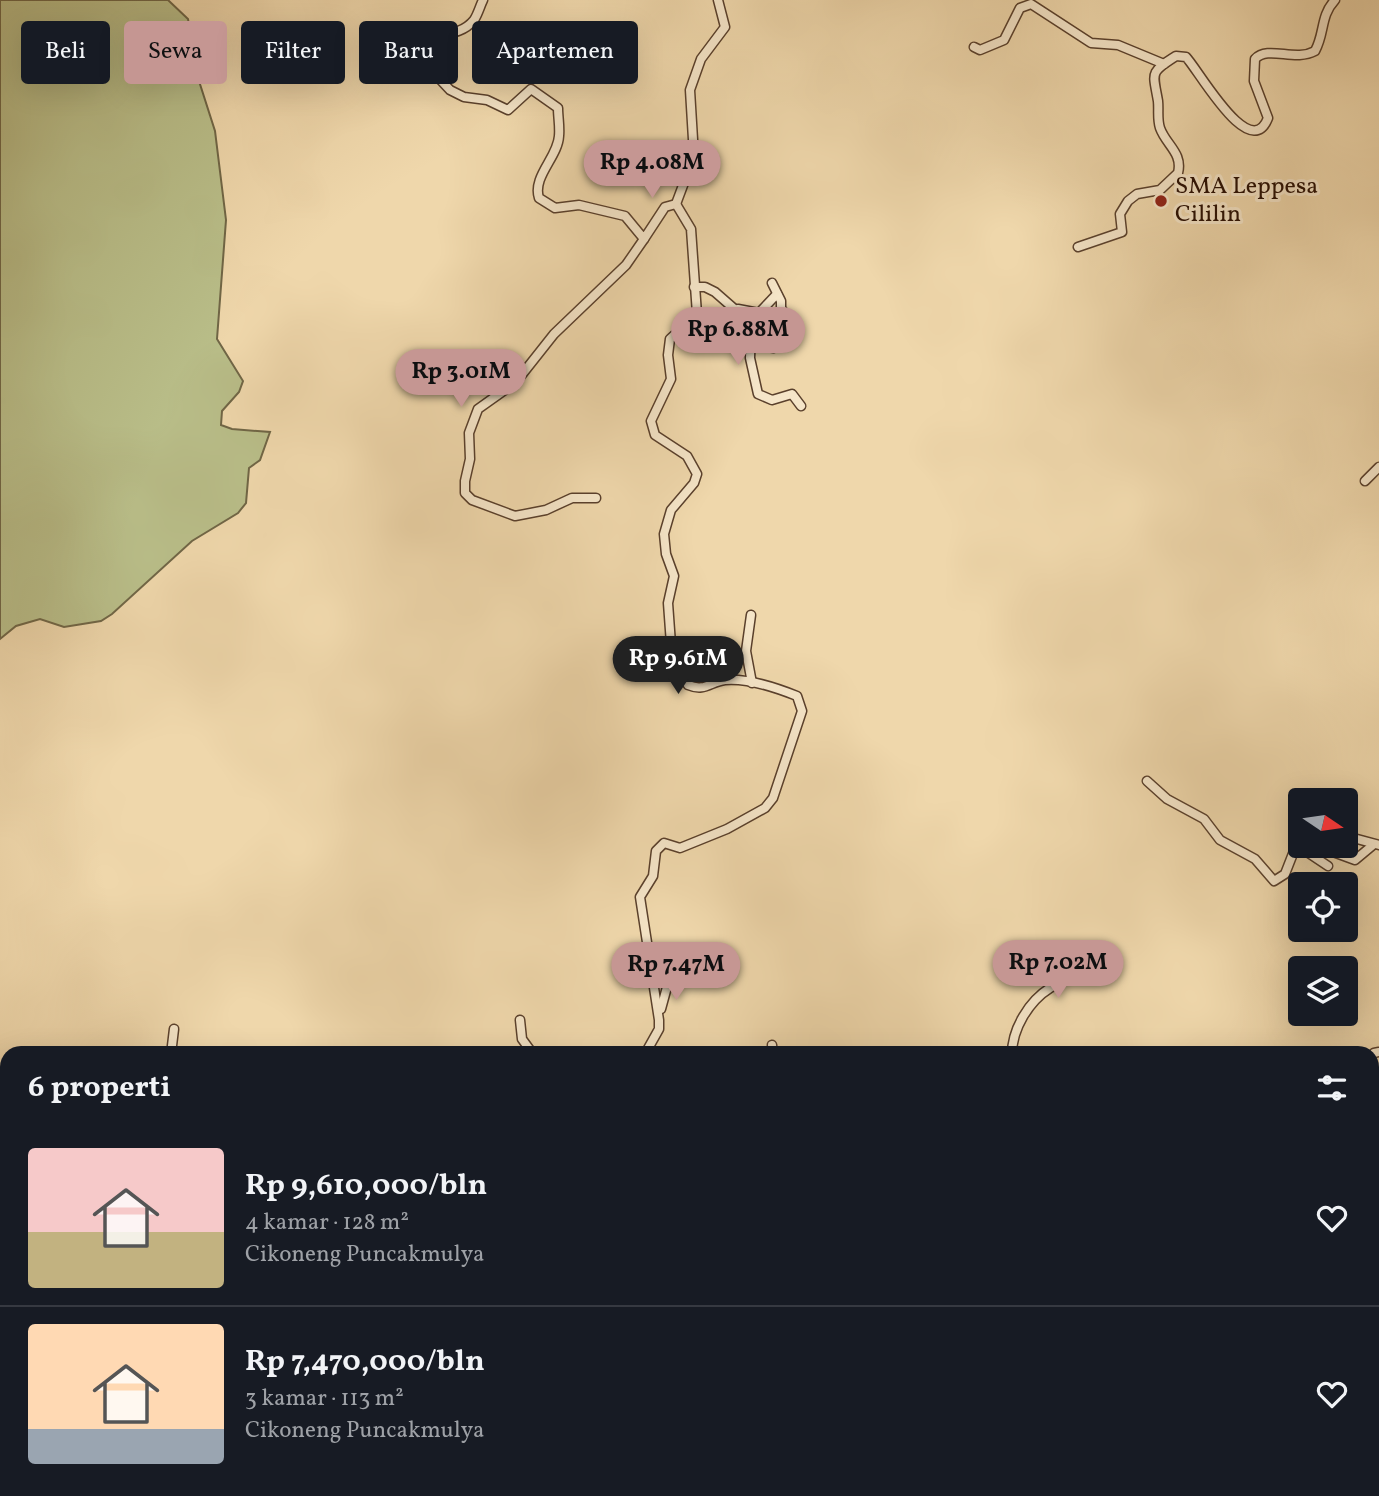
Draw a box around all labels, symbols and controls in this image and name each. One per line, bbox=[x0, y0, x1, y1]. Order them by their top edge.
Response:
chip: Beli bbox=[21, 21, 110, 84]
chip: Sewa bbox=[124, 21, 227, 84]
chip: Filter bbox=[241, 21, 345, 84]
chip: Baru bbox=[359, 21, 458, 84]
chip: Apartemen bbox=[472, 21, 638, 84]
pin: Rp 4.08M bbox=[580, 140, 724, 200]
text: Rp 4.08M bbox=[600, 147, 704, 179]
place label: SMA Leppesa Cililin bbox=[1175, 170, 1318, 232]
marker: SMA Leppesa Cililin bbox=[1153, 193, 1169, 209]
pin: Rp 6.88M bbox=[666, 308, 810, 367]
text: Rp 6.88M bbox=[687, 314, 789, 346]
pin: Rp 3.01M bbox=[389, 350, 533, 409]
text: Rp 3.01M bbox=[411, 356, 511, 388]
pin: Rp 9.61M bbox=[606, 636, 750, 696]
text: Rp 9.61M bbox=[629, 643, 727, 675]
north arrow bbox=[1288, 788, 1358, 858]
map controls bbox=[1288, 788, 1358, 1026]
button: locate bbox=[1288, 872, 1358, 942]
pin: Rp 7.02M bbox=[986, 940, 1130, 1000]
pin: Rp 7.47M bbox=[604, 942, 748, 1002]
text: Rp 7.02M bbox=[1009, 947, 1107, 979]
text: Rp 7.47M bbox=[627, 949, 725, 981]
button: layers bbox=[1288, 956, 1358, 1026]
text: 6 properti bbox=[28, 1067, 171, 1109]
icon: filters bbox=[1313, 1069, 1351, 1107]
text: Rp 9,610,000/bln bbox=[245, 1165, 487, 1207]
icon: home bbox=[84, 1176, 168, 1260]
icon: heart bbox=[1313, 1199, 1351, 1237]
text: 4 kamar · 128 m² bbox=[245, 1207, 409, 1239]
text: Cikoneng Puncakmulya bbox=[245, 1239, 485, 1271]
text: Rp 7,470,000/bln bbox=[245, 1341, 485, 1383]
icon: home bbox=[84, 1352, 168, 1436]
icon: heart bbox=[1313, 1375, 1351, 1413]
text: 3 kamar · 113 m² bbox=[245, 1383, 404, 1415]
text: Cikoneng Puncakmulya bbox=[245, 1415, 485, 1447]

